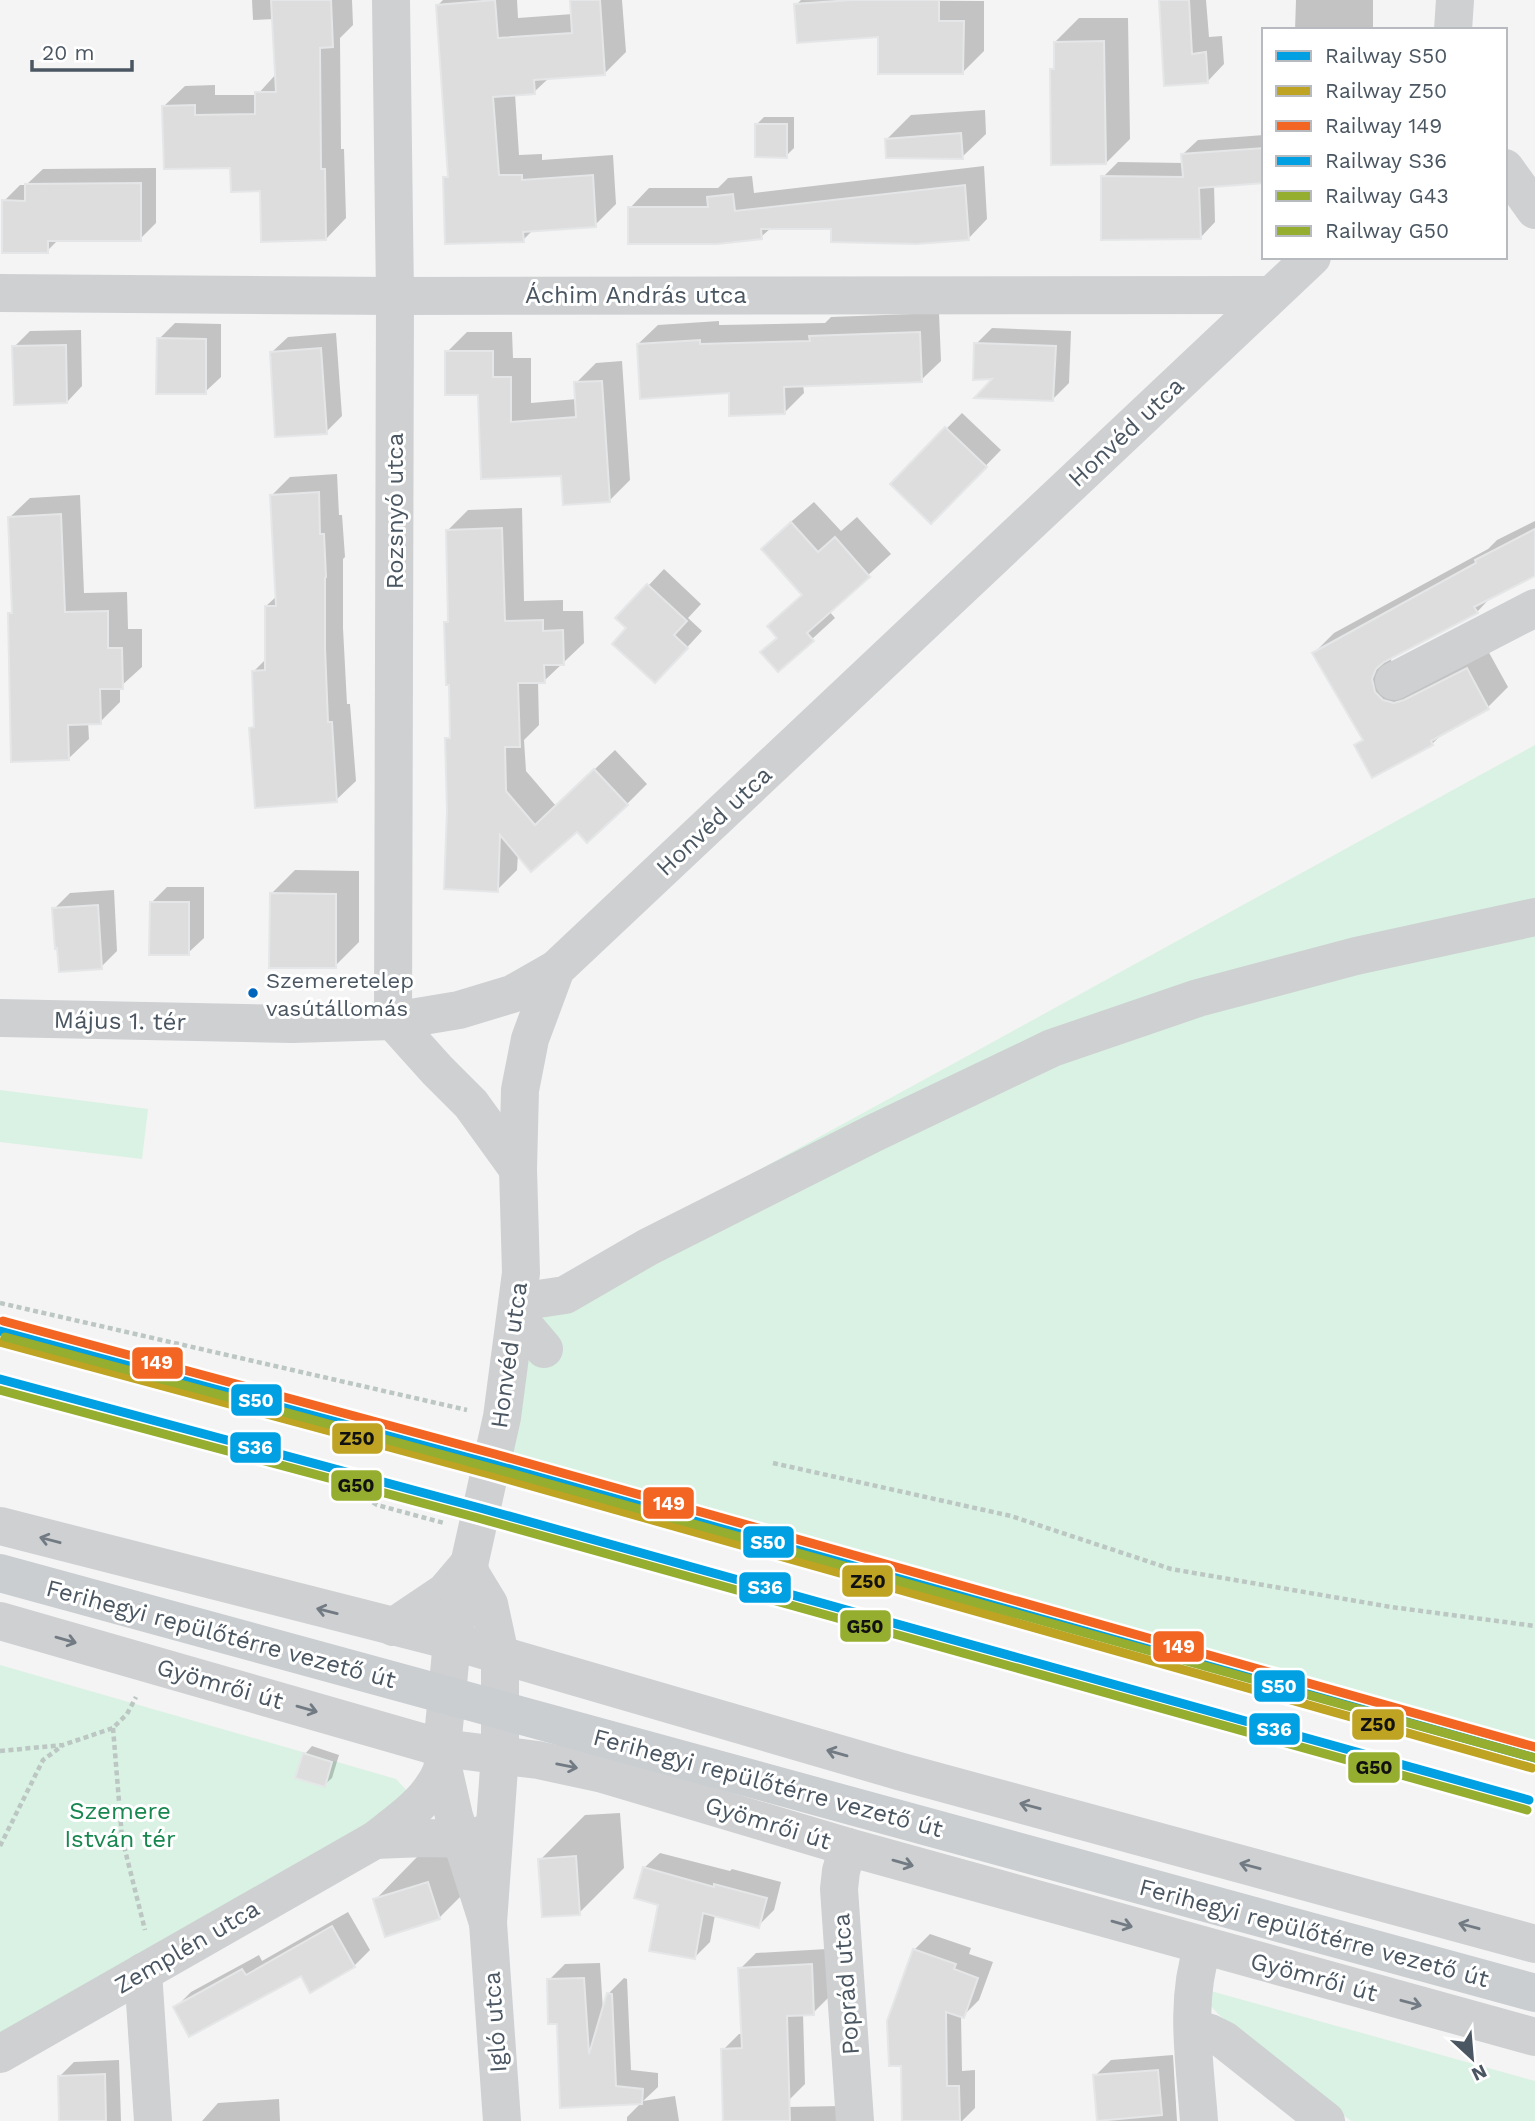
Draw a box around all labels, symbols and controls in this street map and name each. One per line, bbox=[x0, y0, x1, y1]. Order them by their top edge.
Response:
scale bar bbox=[32, 28, 131, 72]
legend bbox=[1262, 28, 1507, 259]
text: 20 m bbox=[42, 40, 94, 65]
text: Railway S50 bbox=[1325, 43, 1447, 68]
text: Railway Z50 bbox=[1325, 78, 1447, 103]
text: Railway 149 bbox=[1325, 113, 1442, 138]
text: Railway S36 bbox=[1325, 148, 1447, 173]
text: Railway G43 bbox=[1325, 183, 1449, 208]
text: Railway G50 bbox=[1325, 218, 1449, 243]
street label: Áchim András utca bbox=[525, 281, 747, 309]
street label: Honvéd utca bbox=[1062, 371, 1190, 493]
street label: Rozsnyó utca bbox=[381, 433, 409, 589]
street label: Honvéd utca bbox=[650, 760, 778, 882]
place label: Szemeretelep vasútállomás bbox=[266, 968, 414, 1021]
marker: Szemeretelep vasútállomás bbox=[246, 986, 260, 1000]
street label: Május 1. tér bbox=[53, 1006, 187, 1036]
street label: Honvéd utca bbox=[485, 1280, 533, 1430]
line badge: 149 bbox=[131, 1346, 184, 1380]
text: 149 bbox=[141, 1351, 173, 1374]
line badge: S50 bbox=[230, 1383, 283, 1417]
text: S50 bbox=[238, 1389, 274, 1412]
line badge: Z50 bbox=[331, 1422, 384, 1455]
text: Z50 bbox=[339, 1427, 375, 1450]
line badge: S36 bbox=[229, 1431, 282, 1464]
text: S36 bbox=[237, 1436, 273, 1459]
line badge: G50 bbox=[330, 1469, 383, 1502]
text: G50 bbox=[337, 1474, 375, 1497]
line badge: 149 bbox=[642, 1486, 695, 1520]
text: 149 bbox=[653, 1492, 685, 1515]
line badge: S50 bbox=[742, 1525, 795, 1559]
text: S50 bbox=[750, 1531, 786, 1554]
one-way arrow bbox=[39, 1532, 61, 1545]
line badge: Z50 bbox=[841, 1564, 894, 1598]
text: Z50 bbox=[850, 1570, 886, 1593]
line badge: S36 bbox=[738, 1571, 792, 1604]
street label: Ferihegyi repülőtérre vezető út bbox=[43, 1574, 399, 1694]
text: S36 bbox=[747, 1576, 783, 1599]
one-way arrow bbox=[316, 1604, 338, 1617]
line badge: G50 bbox=[839, 1609, 892, 1643]
text: G50 bbox=[846, 1615, 884, 1638]
line badge: 149 bbox=[1152, 1630, 1205, 1663]
one-way arrow bbox=[54, 1634, 76, 1647]
text: 149 bbox=[1163, 1635, 1195, 1658]
street label: Gyömrői út bbox=[154, 1653, 286, 1715]
line badge: S50 bbox=[1253, 1669, 1306, 1703]
text: S50 bbox=[1261, 1675, 1297, 1698]
one-way arrow bbox=[295, 1703, 318, 1716]
line badge: Z50 bbox=[1351, 1708, 1405, 1741]
line badge: S36 bbox=[1248, 1712, 1301, 1746]
text: Z50 bbox=[1360, 1713, 1396, 1736]
text: S36 bbox=[1256, 1718, 1292, 1741]
street label: Ferihegyi repülőtérre vezető út bbox=[590, 1723, 946, 1843]
one-way arrow bbox=[826, 1745, 848, 1758]
line badge: G50 bbox=[1347, 1751, 1401, 1784]
text: G50 bbox=[1355, 1756, 1393, 1779]
one-way arrow bbox=[555, 1759, 578, 1773]
street label: Gyömrői út bbox=[702, 1791, 834, 1855]
park label: Szemere István tér bbox=[64, 1797, 176, 1853]
one-way arrow bbox=[1019, 1799, 1041, 1812]
one-way arrow bbox=[892, 1857, 914, 1870]
one-way arrow bbox=[1239, 1859, 1261, 1872]
street label: Ferihegyi repülőtérre vezető út bbox=[1136, 1873, 1492, 1993]
street label: Zemplén utca bbox=[110, 1894, 264, 2000]
street label: Poprád utca bbox=[827, 1912, 865, 2056]
one-way arrow bbox=[1111, 1918, 1133, 1931]
one-way arrow bbox=[1458, 1919, 1480, 1932]
street label: Gyömrői út bbox=[1248, 1947, 1380, 2007]
street label: Igló utca bbox=[477, 1970, 513, 2074]
one-way arrow bbox=[1399, 1997, 1422, 2010]
north arrow bbox=[1437, 2023, 1507, 2093]
text: N bbox=[1468, 2059, 1491, 2086]

